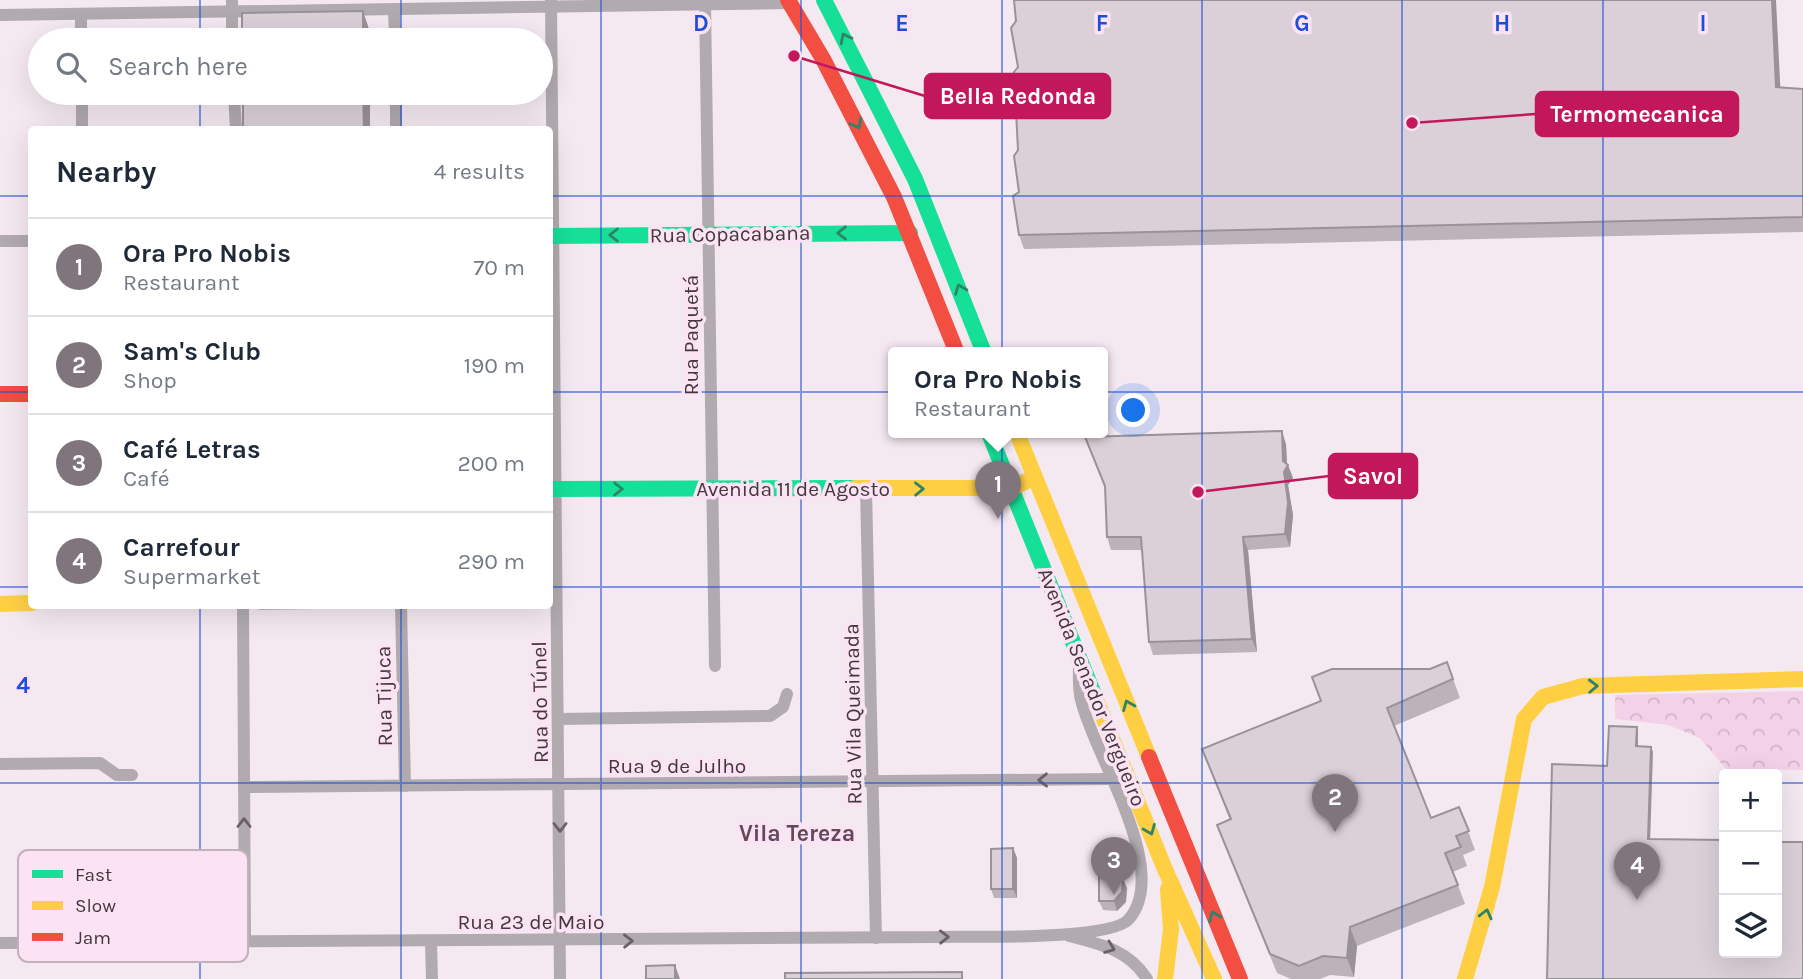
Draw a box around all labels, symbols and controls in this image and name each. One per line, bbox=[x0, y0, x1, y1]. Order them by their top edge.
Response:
text: D bbox=[693, 10, 709, 37]
text: E bbox=[895, 10, 909, 37]
text: F bbox=[1096, 10, 1108, 37]
text: G bbox=[1294, 10, 1310, 37]
text: H bbox=[1494, 10, 1510, 37]
text: I bbox=[1699, 10, 1707, 37]
search box bbox=[28, 28, 553, 105]
one-way arrow bbox=[840, 33, 853, 45]
icon: search bbox=[52, 48, 90, 86]
text: Search here bbox=[108, 51, 248, 82]
callout: Bella Redonda bbox=[925, 74, 1110, 118]
text: Bella Redonda bbox=[940, 83, 1096, 110]
callout: Termomecanica bbox=[1536, 92, 1738, 136]
text: Termomecanica bbox=[1550, 101, 1724, 128]
one-way arrow bbox=[848, 116, 862, 129]
text: Nearby bbox=[56, 154, 156, 190]
text: 4 results bbox=[433, 158, 525, 185]
street label: Rua Copacabana bbox=[649, 221, 811, 247]
one-way arrow bbox=[836, 225, 847, 241]
one-way arrow bbox=[609, 228, 620, 243]
text: Ora Pro Nobis bbox=[123, 238, 291, 269]
text: 1 bbox=[75, 254, 83, 281]
text: 70 m bbox=[474, 254, 525, 281]
text: Restaurant bbox=[123, 269, 240, 296]
street label: Rua Paquetá bbox=[679, 275, 703, 395]
one-way arrow bbox=[954, 284, 968, 296]
text: Sam's Club bbox=[123, 336, 261, 367]
popup bbox=[888, 347, 1108, 438]
text: 2 bbox=[72, 352, 86, 379]
text: 190 m bbox=[463, 352, 525, 379]
text: Ora Pro Nobis bbox=[914, 364, 1082, 395]
text: Shop bbox=[123, 367, 177, 394]
your location bbox=[1116, 393, 1150, 427]
text: Restaurant bbox=[914, 395, 1031, 422]
text: Café Letras bbox=[123, 434, 261, 465]
text: 3 bbox=[72, 450, 86, 477]
text: 200 m bbox=[457, 450, 525, 477]
callout: Savol bbox=[1329, 454, 1417, 498]
pin: 1 bbox=[975, 461, 1021, 519]
text: Savol bbox=[1343, 463, 1403, 490]
text: Café bbox=[123, 465, 169, 492]
street label: Avenida 11 de Agosto bbox=[696, 477, 890, 501]
one-way arrow bbox=[613, 481, 623, 497]
one-way arrow bbox=[914, 481, 924, 497]
text: Carrefour bbox=[123, 532, 240, 563]
text: 4 bbox=[72, 548, 86, 575]
text: 290 m bbox=[458, 548, 525, 575]
text: Supermarket bbox=[123, 563, 260, 590]
street label: Avenida Senador Vergueiro bbox=[1033, 564, 1151, 810]
street label: Rua Vila Queimada bbox=[839, 623, 867, 805]
street label: Rua do Túnel bbox=[527, 641, 553, 763]
street label: Rua Tijuca bbox=[371, 646, 397, 746]
text: 4 bbox=[16, 672, 30, 699]
one-way arrow bbox=[1588, 679, 1599, 694]
one-way arrow bbox=[1123, 700, 1137, 712]
street label: Rua 9 de Julho bbox=[608, 754, 746, 778]
map controls bbox=[1719, 769, 1782, 958]
button: + bbox=[1719, 769, 1782, 832]
one-way arrow bbox=[1037, 773, 1048, 788]
pin: 2 bbox=[1312, 774, 1358, 832]
one-way arrow bbox=[236, 818, 252, 828]
district label: Vila Tereza bbox=[739, 820, 855, 847]
one-way arrow bbox=[552, 822, 568, 833]
one-way arrow bbox=[1141, 824, 1155, 836]
button: − bbox=[1719, 832, 1782, 895]
pin: 3 bbox=[1091, 837, 1137, 895]
pin: 4 bbox=[1614, 842, 1660, 900]
legend bbox=[18, 850, 248, 962]
text: Fast bbox=[75, 864, 112, 886]
text: Slow bbox=[75, 895, 116, 917]
button: layers bbox=[1719, 895, 1782, 958]
one-way arrow bbox=[1478, 908, 1492, 920]
street label: Rua 23 de Maio bbox=[458, 910, 604, 934]
one-way arrow bbox=[1208, 910, 1222, 923]
text: Jam bbox=[75, 927, 111, 949]
one-way arrow bbox=[939, 929, 950, 944]
one-way arrow bbox=[623, 933, 634, 949]
one-way arrow bbox=[1103, 940, 1115, 954]

